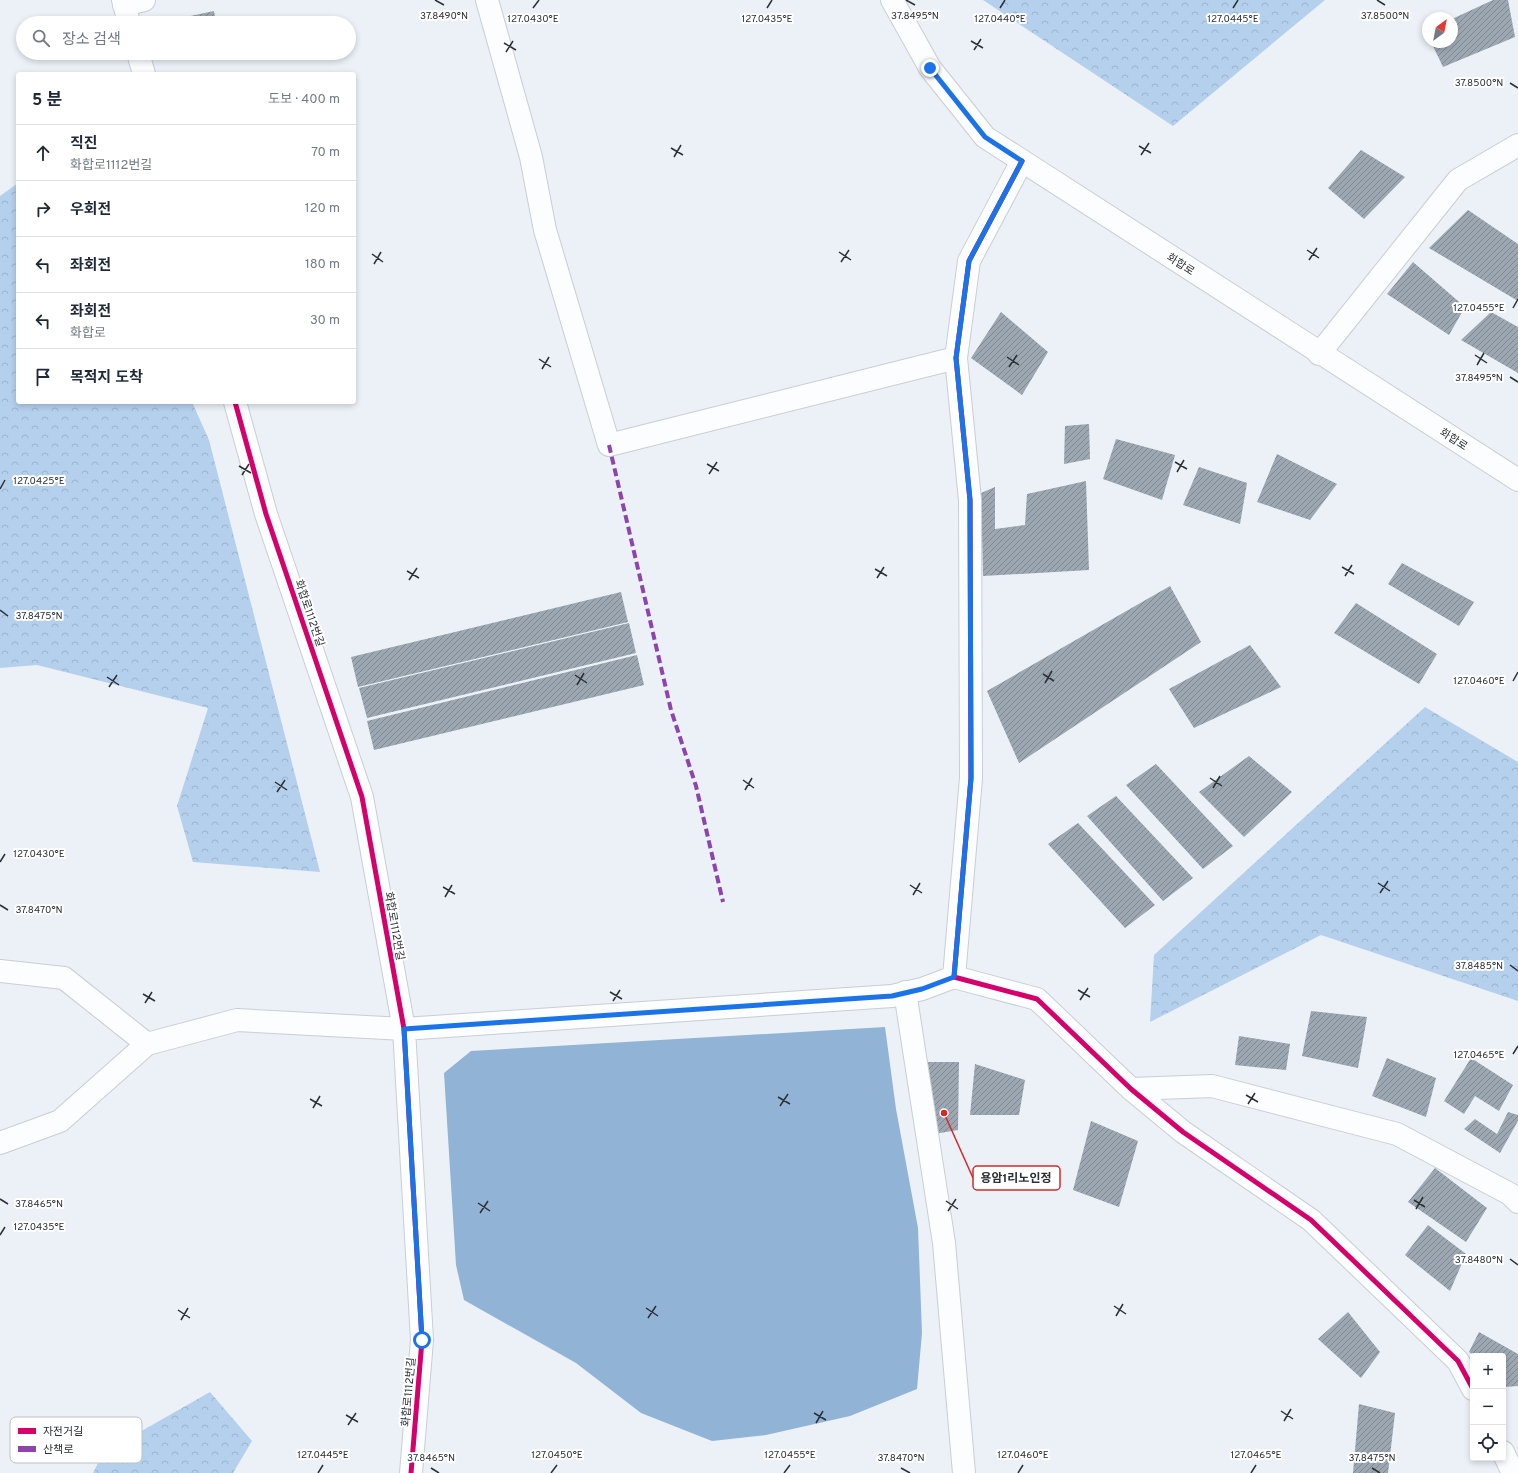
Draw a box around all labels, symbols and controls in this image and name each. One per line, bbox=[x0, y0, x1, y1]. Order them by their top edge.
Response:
text: 37.8490°N bbox=[420, 10, 468, 23]
text: 37.8495°N bbox=[891, 10, 939, 23]
text: 37.8500°N bbox=[1361, 10, 1409, 23]
north arrow bbox=[1422, 12, 1458, 48]
text: 127.0430°E bbox=[507, 13, 559, 26]
text: 127.0435°E bbox=[741, 13, 793, 26]
text: 127.0440°E bbox=[974, 13, 1026, 26]
text: 127.0445°E bbox=[1207, 13, 1259, 26]
search box bbox=[16, 16, 356, 60]
icon: search bbox=[30, 27, 52, 49]
text: 장소 검색 bbox=[62, 31, 121, 50]
route end bbox=[921, 59, 939, 77]
text: 37.8500°N bbox=[1455, 77, 1503, 90]
text: 5 분 bbox=[32, 90, 62, 112]
text: 도보 · 400 m bbox=[268, 92, 340, 108]
text: 직진 bbox=[70, 135, 98, 154]
icon: ahead bbox=[32, 142, 54, 164]
text: 70 m bbox=[311, 145, 340, 161]
text: 화합로1112번길 bbox=[70, 158, 152, 174]
icon: right bbox=[32, 198, 54, 220]
text: 우회전 bbox=[70, 201, 111, 220]
text: 120 m bbox=[305, 201, 340, 217]
street label: 화합로 bbox=[1164, 251, 1197, 279]
icon: left bbox=[32, 254, 54, 276]
text: 좌회전 bbox=[70, 257, 111, 276]
text: 180 m bbox=[305, 257, 340, 273]
text: 127.0455°E bbox=[1453, 302, 1505, 315]
text: 좌회전 bbox=[70, 303, 111, 322]
icon: left bbox=[32, 310, 54, 332]
text: 30 m bbox=[310, 313, 340, 329]
text: 화합로 bbox=[70, 326, 106, 342]
icon: arrive bbox=[32, 366, 54, 388]
text: 목적지 도착 bbox=[70, 369, 143, 388]
text: 37.8495°N bbox=[1455, 372, 1503, 385]
street label: 화합로 bbox=[1437, 426, 1470, 454]
text: 127.0425°E bbox=[13, 475, 65, 488]
street label: 화합로1112번길 bbox=[291, 578, 327, 649]
text: 37.8475°N bbox=[15, 610, 63, 623]
text: 127.0460°E bbox=[1453, 675, 1505, 688]
text: 127.0430°E bbox=[13, 848, 65, 861]
street label: 화합로1112번길 bbox=[381, 891, 407, 962]
text: 37.8470°N bbox=[15, 904, 63, 917]
text: 37.8485°N bbox=[1455, 960, 1503, 973]
text: 127.0465°E bbox=[1453, 1049, 1505, 1062]
callout: 용암1리노인정 bbox=[973, 1166, 1060, 1190]
text: 용암1리노인정 bbox=[980, 1171, 1052, 1187]
text: 37.8465°N bbox=[15, 1198, 63, 1211]
text: 127.0435°E bbox=[13, 1221, 65, 1234]
text: 37.8480°N bbox=[1455, 1254, 1503, 1267]
route start bbox=[413, 1331, 431, 1349]
map controls bbox=[1470, 1353, 1506, 1461]
button: + bbox=[1470, 1353, 1506, 1389]
street label: 화합로1112번길 bbox=[399, 1357, 419, 1427]
button: − bbox=[1470, 1389, 1506, 1425]
legend bbox=[10, 1417, 142, 1463]
text: 자전거길 bbox=[43, 1425, 83, 1439]
button: locate bbox=[1470, 1425, 1506, 1461]
text: 산책로 bbox=[43, 1443, 73, 1457]
text: 127.0445°E bbox=[297, 1449, 349, 1462]
text: 127.0450°E bbox=[531, 1449, 583, 1462]
text: 127.0455°E bbox=[764, 1449, 816, 1462]
text: 127.0460°E bbox=[997, 1449, 1049, 1462]
text: 127.0465°E bbox=[1230, 1449, 1282, 1462]
text: 37.8465°N bbox=[407, 1452, 455, 1465]
text: 37.8470°N bbox=[877, 1452, 925, 1465]
text: 37.8475°N bbox=[1348, 1452, 1396, 1465]

